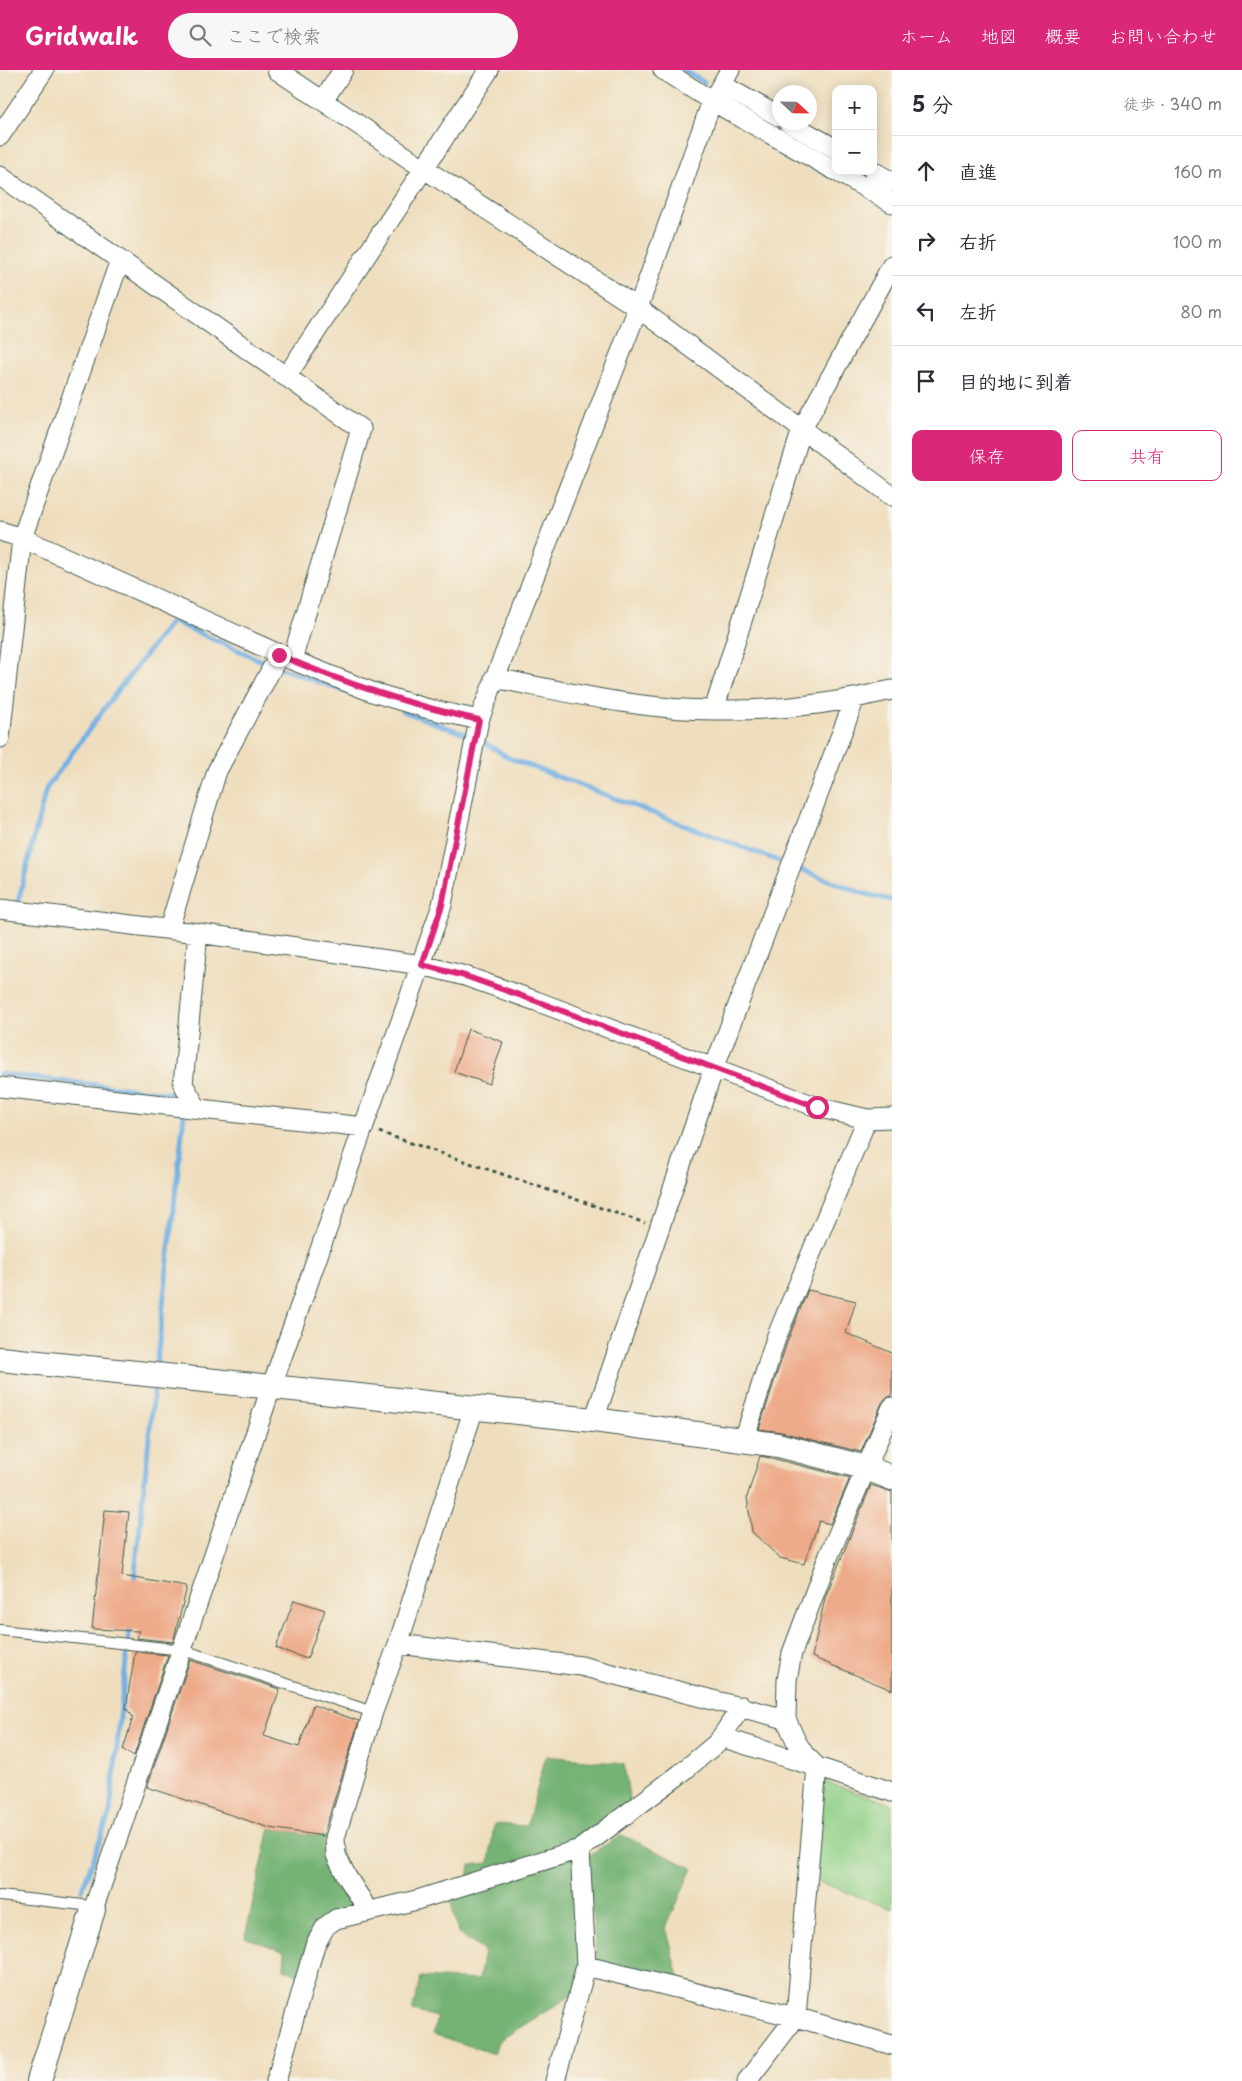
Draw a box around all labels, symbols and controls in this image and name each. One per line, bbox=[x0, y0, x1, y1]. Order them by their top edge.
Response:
search box bbox=[168, 13, 518, 58]
text: Gridwalk bbox=[25, 17, 138, 53]
icon: search bbox=[186, 21, 214, 49]
text: ここで検索 bbox=[226, 21, 321, 49]
text: ホーム bbox=[900, 22, 953, 49]
text: 地図 bbox=[981, 22, 1017, 49]
text: 概要 bbox=[1045, 22, 1081, 49]
text: お問い合わせ bbox=[1109, 22, 1217, 49]
north arrow bbox=[772, 85, 817, 130]
map controls bbox=[832, 85, 877, 175]
button: + bbox=[832, 85, 877, 130]
text: 5 分 bbox=[912, 87, 953, 119]
text: 徒歩 · 340 m bbox=[1123, 91, 1222, 115]
button: − bbox=[832, 130, 877, 175]
icon: ahead bbox=[912, 157, 940, 185]
text: 直進 bbox=[959, 157, 997, 185]
text: 160 m bbox=[1174, 159, 1222, 183]
icon: right bbox=[912, 227, 940, 255]
text: 右折 bbox=[959, 227, 997, 255]
text: 100 m bbox=[1173, 229, 1222, 253]
icon: left bbox=[912, 297, 940, 325]
text: 左折 bbox=[959, 297, 997, 325]
text: 80 m bbox=[1180, 299, 1222, 323]
icon: arrive bbox=[912, 367, 940, 395]
text: 目的地に到着 bbox=[959, 367, 1073, 395]
button: 保存 bbox=[912, 430, 1062, 481]
button: 共有 bbox=[1072, 430, 1222, 481]
route end bbox=[268, 644, 291, 667]
route start bbox=[806, 1096, 829, 1119]

